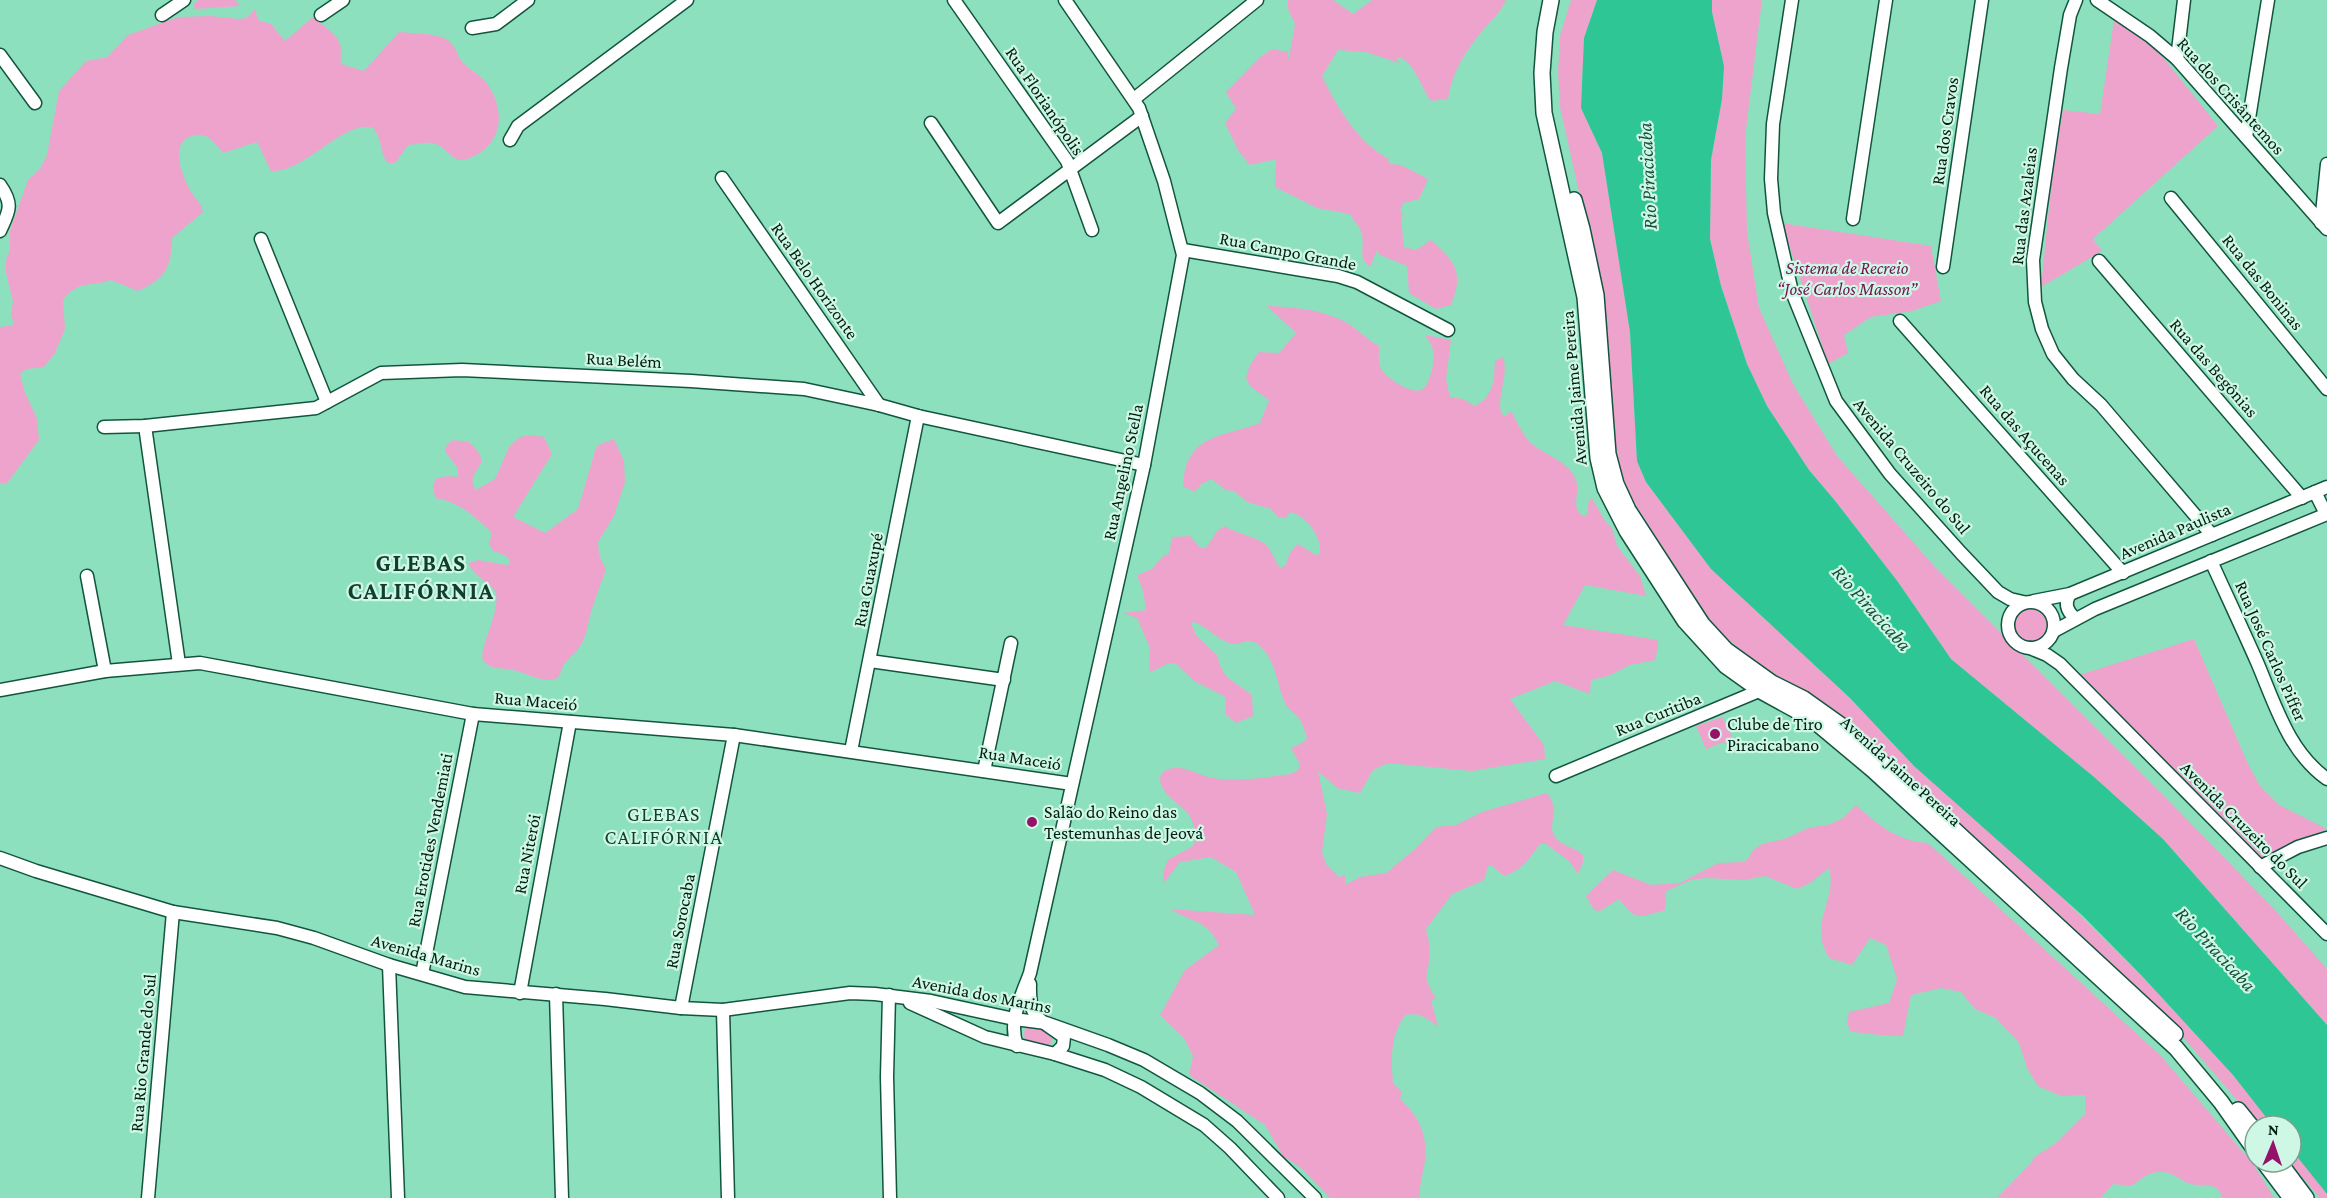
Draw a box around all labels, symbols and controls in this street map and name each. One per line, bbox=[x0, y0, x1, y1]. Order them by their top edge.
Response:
street label: Rua dos Crisântemos bbox=[2173, 33, 2289, 159]
street label: Rua Florianópolis bbox=[1001, 43, 1089, 159]
street label: Rua dos Cravos bbox=[1928, 76, 1962, 186]
water label: Rio Piracicaba bbox=[1633, 122, 1661, 230]
street label: Rua das Azaleias bbox=[2007, 146, 2041, 266]
street label: Rua Belo Horizonte bbox=[767, 219, 863, 343]
street label: Rua Campo Grande bbox=[1218, 228, 1358, 274]
street label: Rua das Boninas bbox=[2218, 230, 2308, 334]
park label: Sistema de Recreio “José Carlos Masson” bbox=[1777, 258, 1918, 299]
street label: Avenida Jaime Pereira bbox=[1557, 310, 1591, 466]
street label: Rua das Begônias bbox=[2166, 315, 2262, 421]
street label: Rua Belém bbox=[586, 348, 663, 372]
street label: Rua das Açucenas bbox=[1976, 381, 2074, 489]
street label: Avenida Cruzeiro do Sul bbox=[1849, 394, 1975, 538]
street label: Rua Angelino Stella bbox=[1099, 402, 1147, 542]
street label: Avenida Paulista bbox=[2116, 499, 2234, 563]
street label: Rua Guaxupé bbox=[849, 531, 887, 629]
district label: GLEBAS CALIFÓRNIA bbox=[347, 549, 495, 604]
water label: Rio Piracicaba bbox=[1828, 561, 1916, 655]
street label: Rua José Carlos Piffer bbox=[2231, 578, 2311, 725]
street label: Rua Maceió bbox=[494, 687, 578, 715]
street label: Rua Curitiba bbox=[1612, 688, 1704, 740]
street label: Avenida Jaime Pereira bbox=[1837, 712, 1965, 830]
place label: Clube de Tiro Piracicabano bbox=[1727, 714, 1823, 755]
marker: Clube de Tiro Piracicabano bbox=[1708, 727, 1722, 741]
street label: Rua Maceió bbox=[977, 742, 1063, 774]
street label: Rua Erotides Vendemiati bbox=[403, 751, 457, 929]
street label: Avenida Cruzeiro do Sul bbox=[2176, 757, 2312, 893]
place label: Salão do Reino das Testemunhas de Jeová bbox=[1044, 802, 1203, 843]
district label: GLEBAS CALIFÓRNIA bbox=[605, 803, 723, 848]
street label: Rua Niterói bbox=[509, 812, 545, 896]
marker: Salão do Reino das Testemunhas de Jeová bbox=[1025, 815, 1039, 829]
street label: Rua Sorocaba bbox=[661, 872, 699, 970]
water label: Rio Piracicaba bbox=[2171, 902, 2261, 996]
street label: Avenida Marins bbox=[369, 930, 483, 980]
street label: Avenida dos Marins bbox=[911, 971, 1053, 1017]
street label: Rua Rio Grande do Sul bbox=[126, 973, 160, 1133]
north arrow bbox=[2243, 1114, 2303, 1174]
text: N bbox=[2268, 1121, 2279, 1138]

